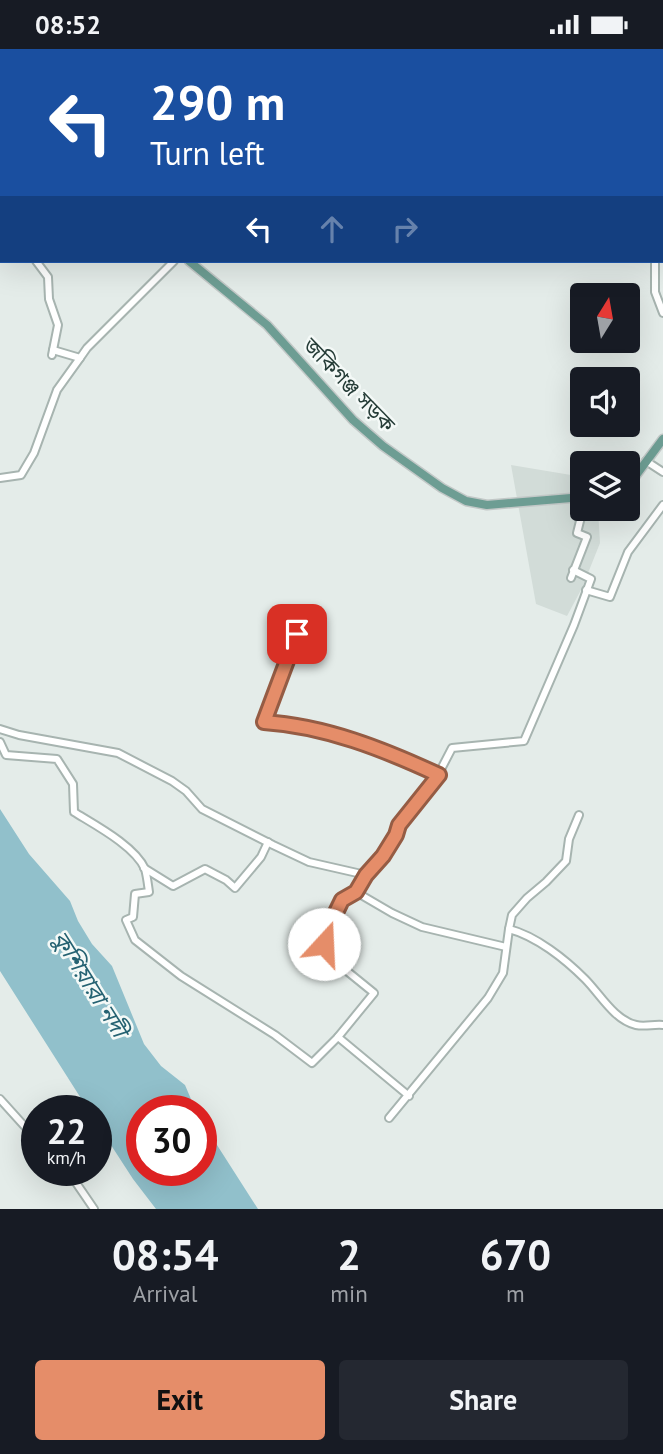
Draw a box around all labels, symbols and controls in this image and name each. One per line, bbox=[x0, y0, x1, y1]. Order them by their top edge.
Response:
text: 08:52 bbox=[35, 8, 101, 41]
text: 290 m bbox=[150, 70, 285, 134]
icon: left bbox=[35, 77, 126, 168]
text: Turn left bbox=[150, 132, 265, 174]
icon: left bbox=[240, 210, 278, 248]
icon: ahead bbox=[313, 210, 351, 248]
icon: right bbox=[386, 210, 424, 248]
north arrow bbox=[570, 283, 640, 353]
map controls bbox=[570, 283, 640, 521]
street label: জকিগঞ্জ সড়ক bbox=[297, 331, 402, 438]
button: sound bbox=[570, 367, 640, 437]
button: layers bbox=[570, 451, 640, 521]
pin bbox=[267, 604, 327, 664]
icon: arrive bbox=[278, 615, 316, 653]
position arrow bbox=[287, 907, 361, 981]
water label: কুশিয়ারা নদী bbox=[46, 925, 136, 1045]
speed limit sign: 30 bbox=[126, 1095, 217, 1186]
text: 22 bbox=[47, 1108, 86, 1154]
text: km/h bbox=[47, 1146, 86, 1169]
text: 08:54 bbox=[112, 1227, 218, 1282]
text: 2 bbox=[337, 1227, 361, 1282]
text: 670 bbox=[480, 1227, 551, 1282]
text: Arrival bbox=[133, 1279, 197, 1308]
text: min bbox=[330, 1279, 368, 1308]
text: m bbox=[506, 1279, 525, 1308]
button: Exit bbox=[35, 1360, 325, 1440]
button: Share bbox=[339, 1360, 628, 1440]

